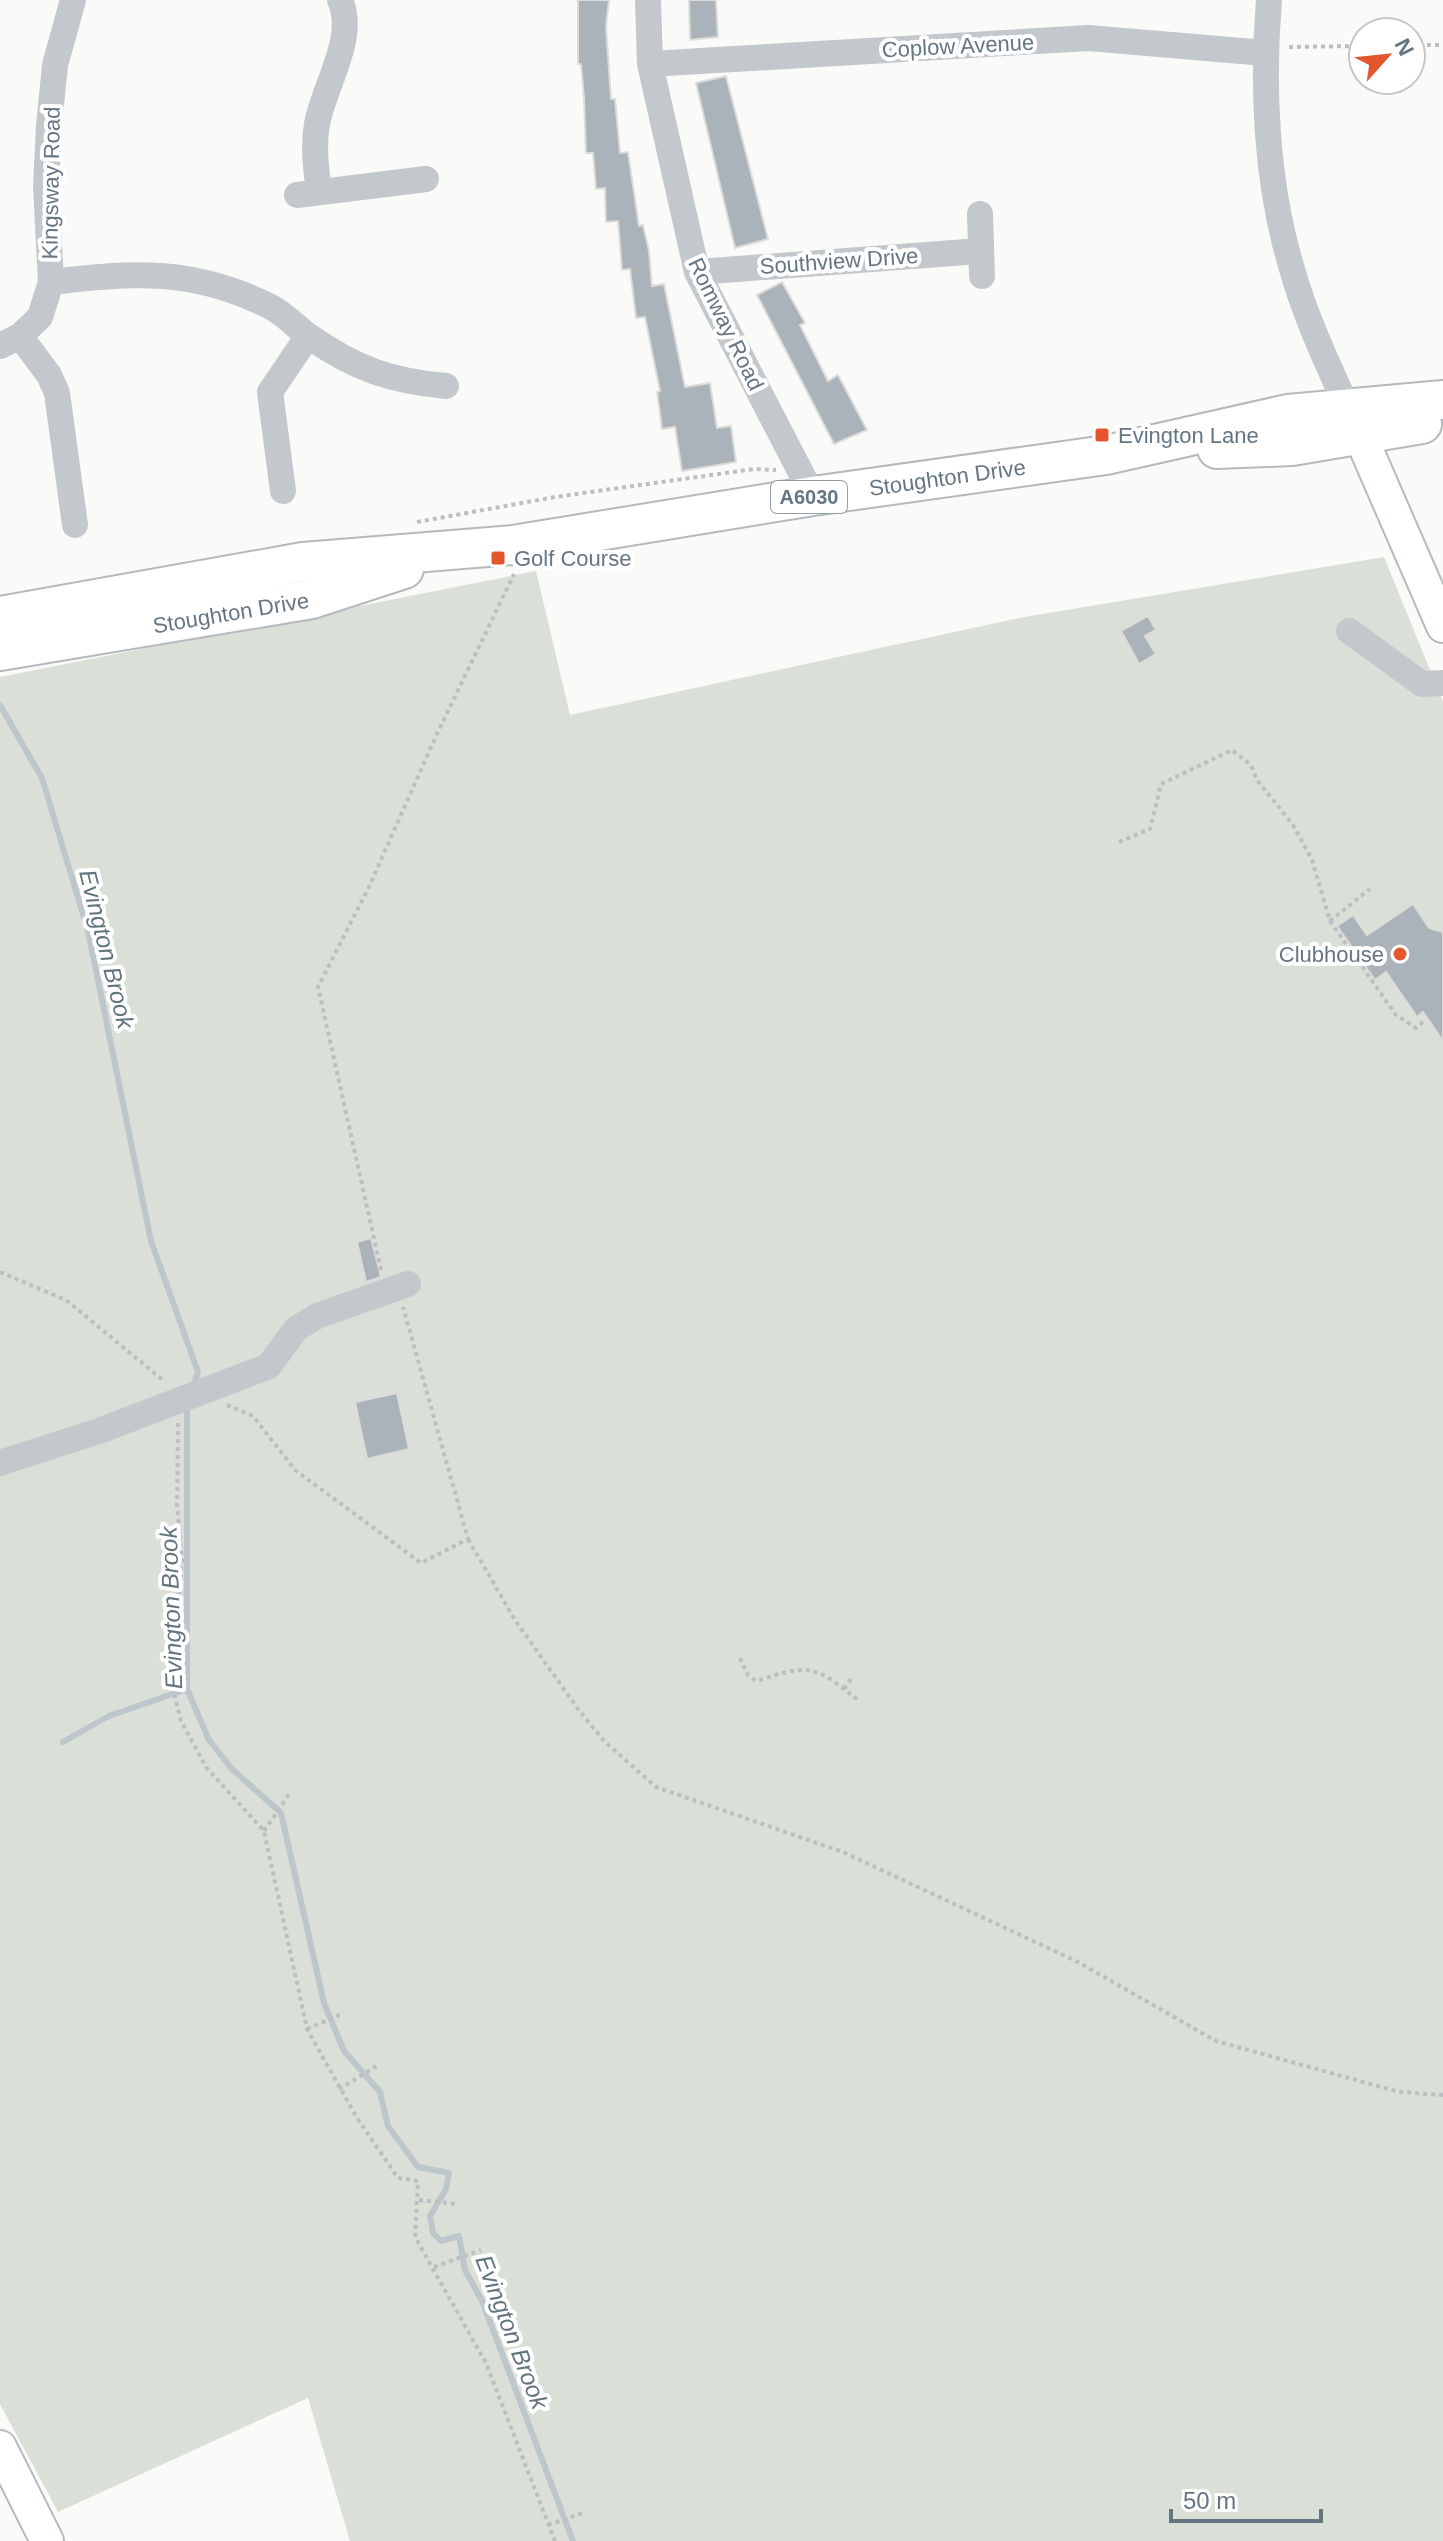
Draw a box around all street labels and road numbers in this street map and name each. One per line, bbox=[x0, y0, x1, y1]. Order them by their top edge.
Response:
street label: Coplow Avenue bbox=[881, 30, 1035, 62]
street label: Kingsway Road bbox=[37, 106, 65, 260]
street label: Southview Drive bbox=[759, 243, 919, 279]
street label: Romway Road bbox=[683, 254, 769, 394]
street label: Stoughton Drive bbox=[867, 454, 1027, 501]
road number: A6030 bbox=[771, 481, 847, 513]
street label: Stoughton Drive bbox=[151, 587, 311, 638]

